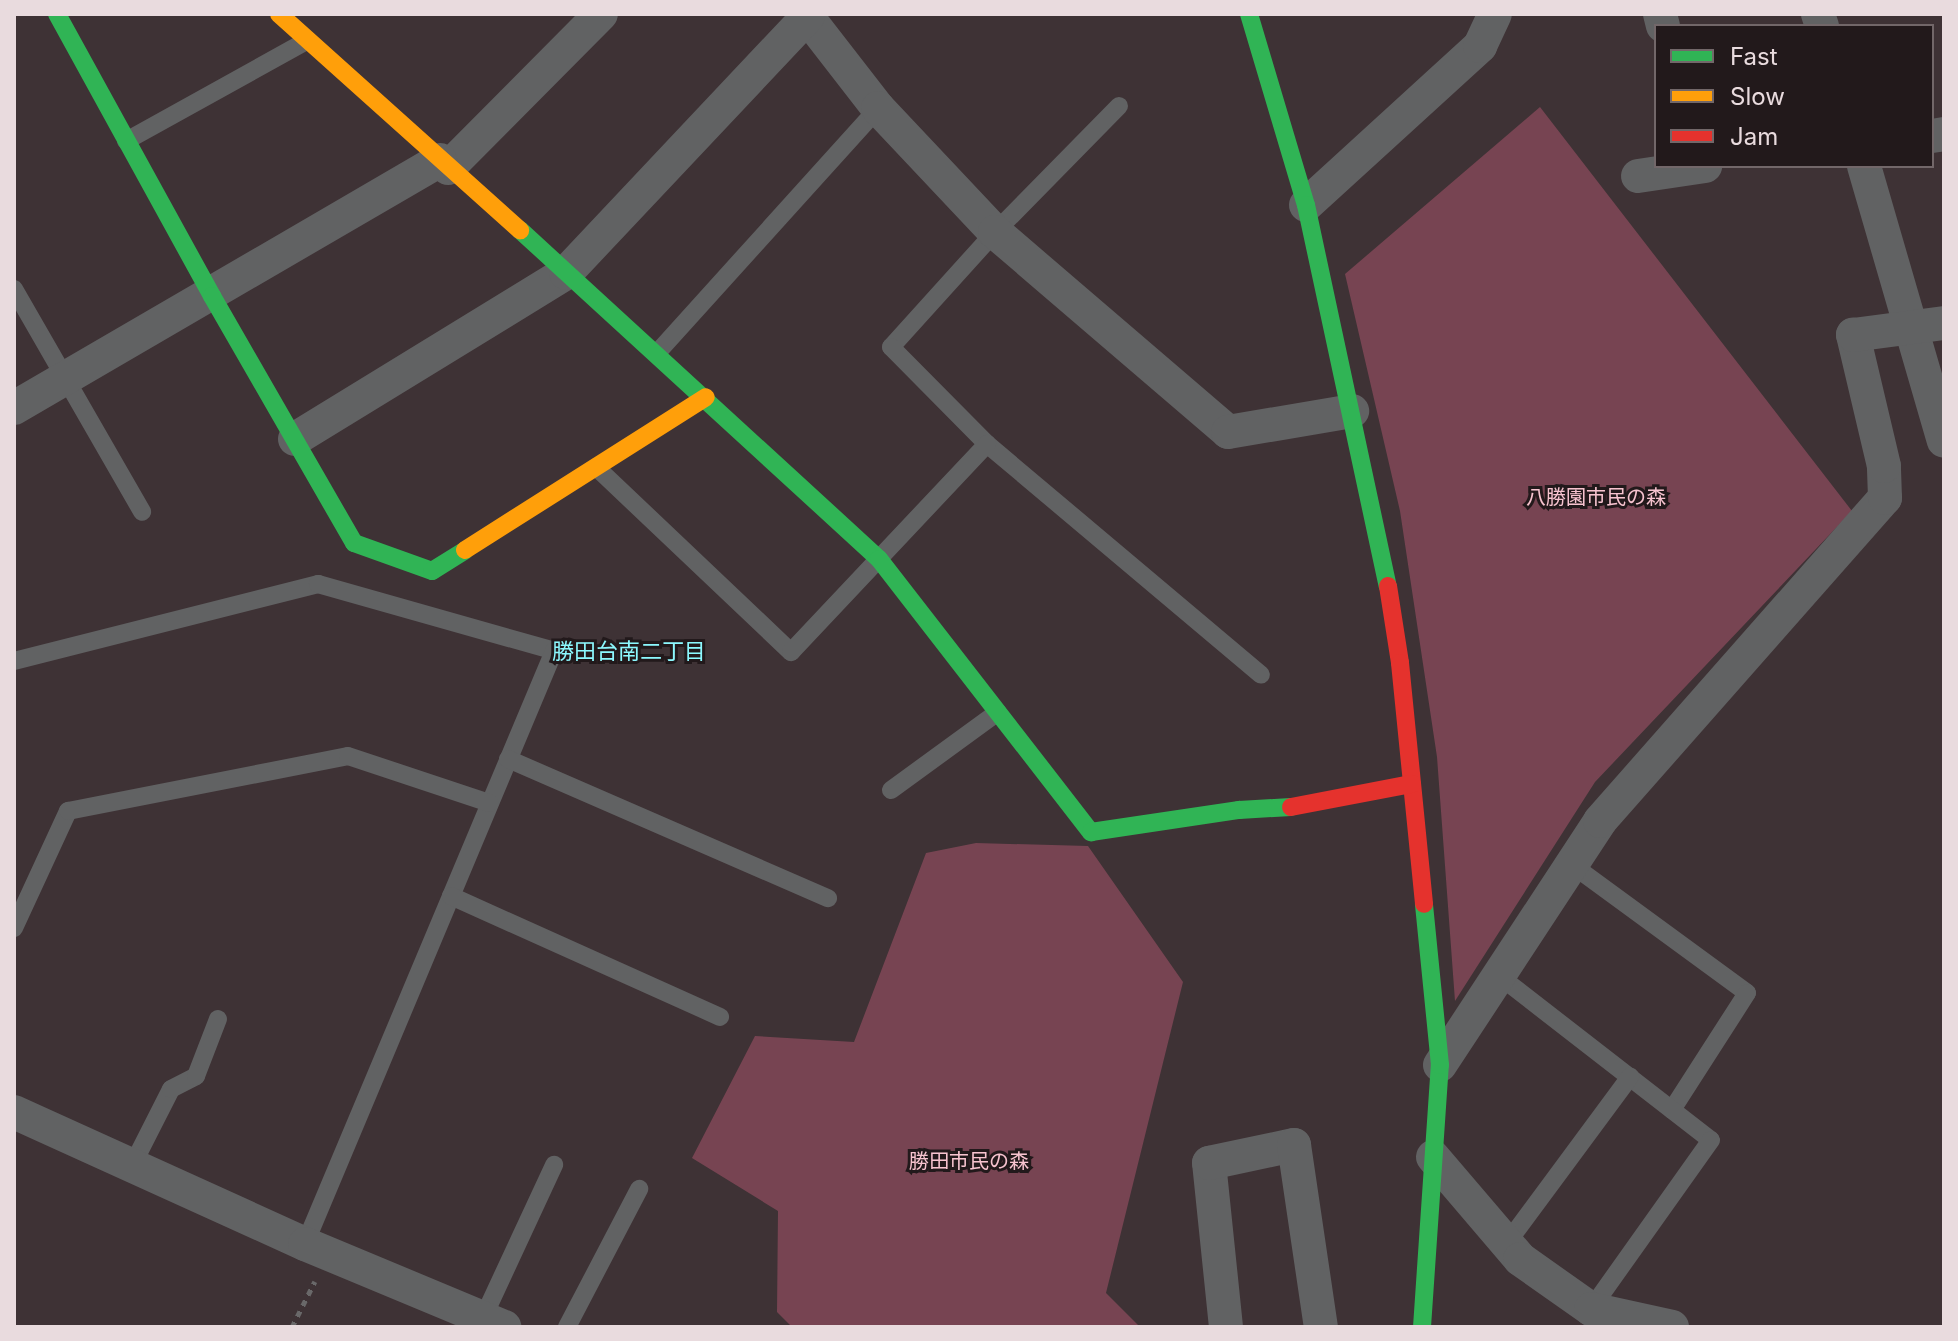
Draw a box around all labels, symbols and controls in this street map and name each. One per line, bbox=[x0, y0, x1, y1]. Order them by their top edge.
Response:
legend bbox=[1654, 24, 1934, 168]
text: Fast bbox=[1730, 42, 1778, 71]
text: Slow bbox=[1730, 82, 1785, 111]
text: Jam bbox=[1730, 122, 1778, 151]
park label: 八勝園市民の森 bbox=[1526, 485, 1666, 509]
district label: 勝田台南二丁目 bbox=[552, 639, 706, 665]
park label: 勝田市民の森 bbox=[909, 1149, 1029, 1173]

